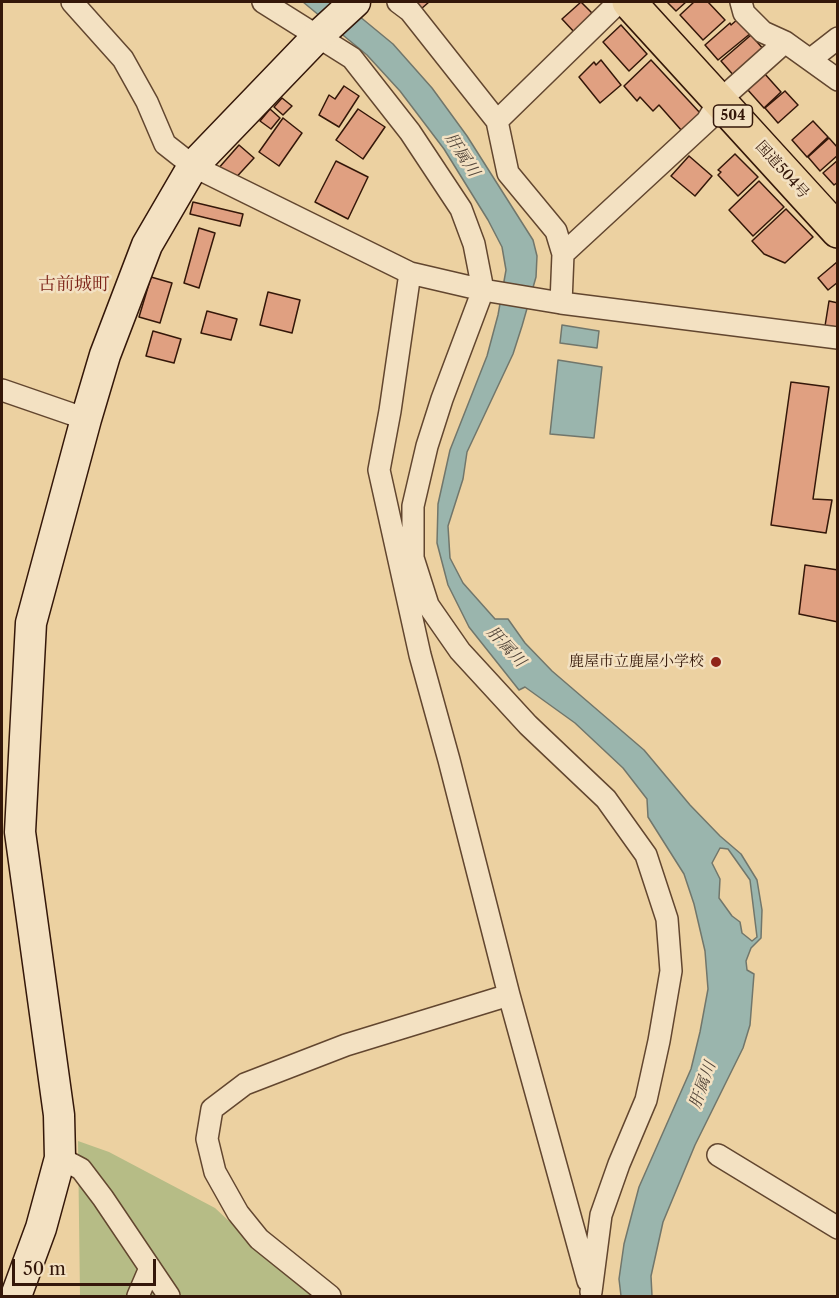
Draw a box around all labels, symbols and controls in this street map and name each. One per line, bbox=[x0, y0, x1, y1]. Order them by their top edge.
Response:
road number: 504 bbox=[714, 105, 752, 127]
water label: 肝属川 bbox=[441, 130, 483, 180]
street label: 国道504号 bbox=[751, 137, 813, 203]
district label: 古前城町 bbox=[38, 274, 110, 296]
water label: 肝属川 bbox=[483, 623, 529, 671]
place label: 鹿屋市立鹿屋小学校 bbox=[569, 653, 704, 671]
marker: 鹿屋市立鹿屋小学校 bbox=[709, 655, 723, 669]
water label: 肝属川 bbox=[686, 1059, 720, 1111]
scale bar bbox=[15, 1247, 159, 1285]
text: 50 m bbox=[23, 1258, 66, 1280]

